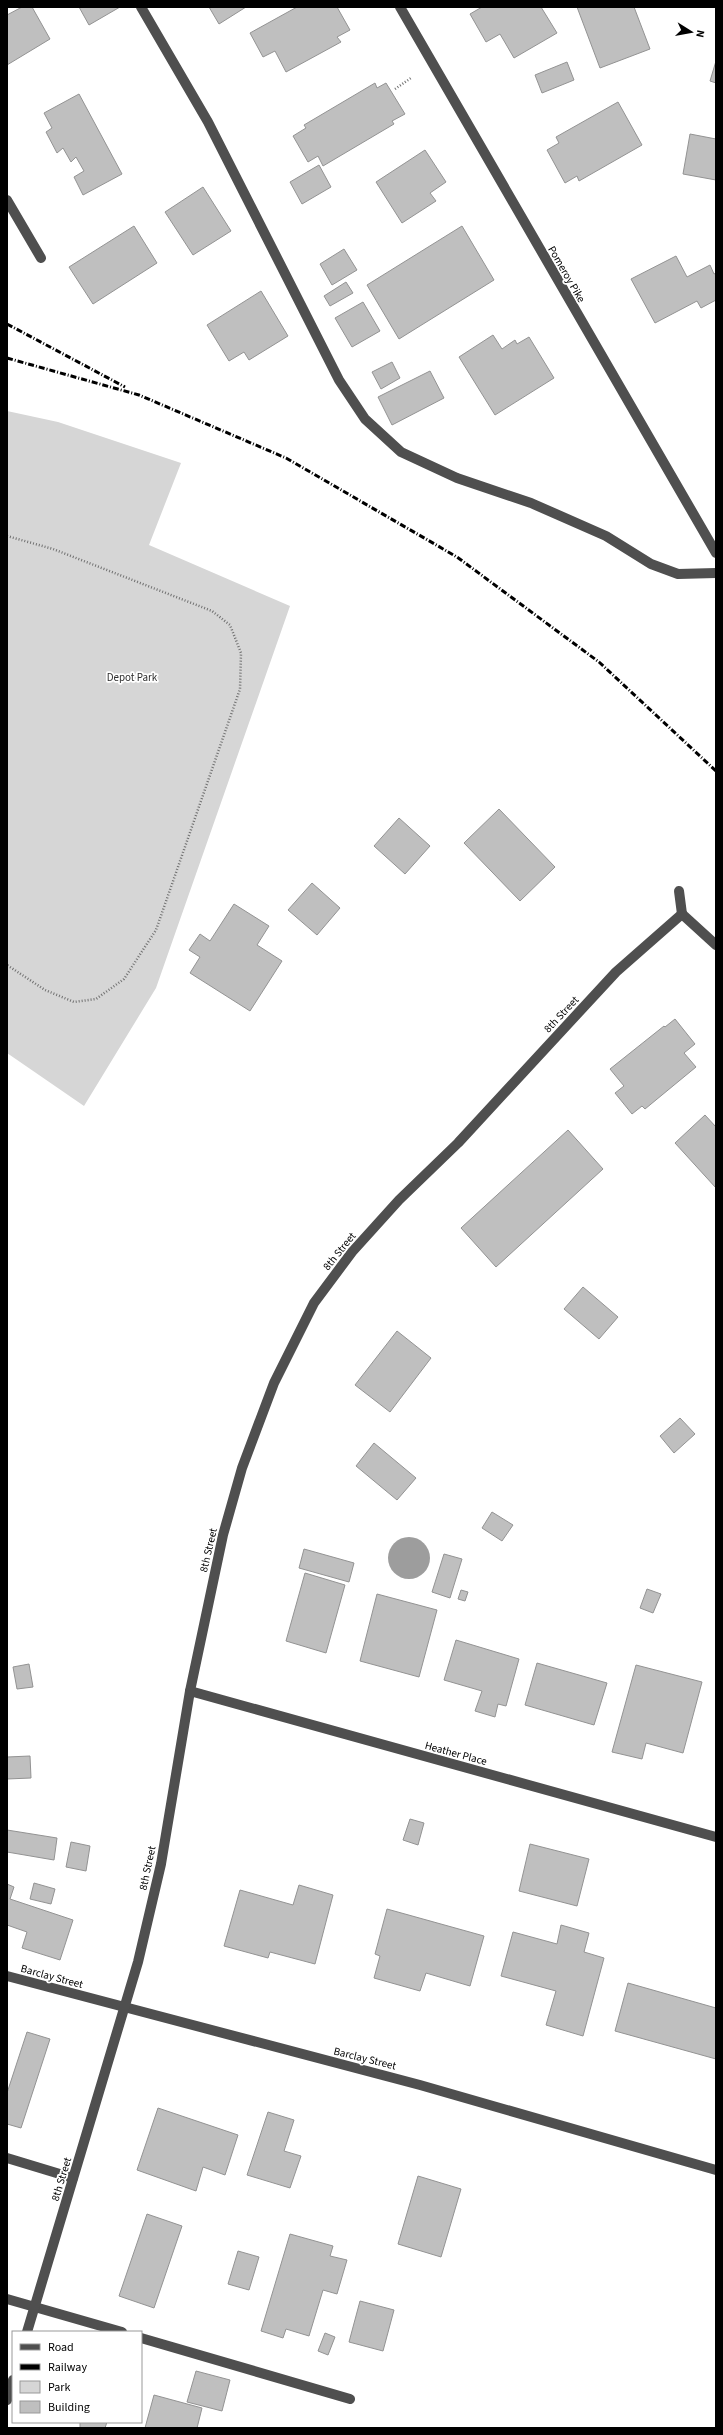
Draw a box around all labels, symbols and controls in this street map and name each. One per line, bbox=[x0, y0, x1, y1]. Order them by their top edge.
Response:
north arrow bbox=[671, 12, 711, 52]
text: N bbox=[692, 29, 708, 39]
street label: Pomeroy Pike bbox=[544, 243, 589, 306]
park label: Depot Park bbox=[107, 670, 158, 685]
street label: 8th Street bbox=[541, 993, 582, 1036]
street label: 8th Street bbox=[319, 1229, 360, 1273]
street label: 8th Street bbox=[196, 1526, 221, 1574]
street label: Heather Place bbox=[423, 1738, 489, 1769]
street label: 8th Street bbox=[135, 1844, 160, 1892]
street label: Barclay Street bbox=[19, 1961, 85, 1992]
street label: Barclay Street bbox=[332, 2043, 398, 2074]
street label: 8th Street bbox=[48, 2155, 75, 2203]
legend bbox=[12, 2331, 142, 2423]
text: Road bbox=[48, 2339, 74, 2356]
text: Railway bbox=[48, 2359, 87, 2376]
text: Park bbox=[48, 2379, 70, 2396]
text: Building bbox=[48, 2399, 90, 2416]

